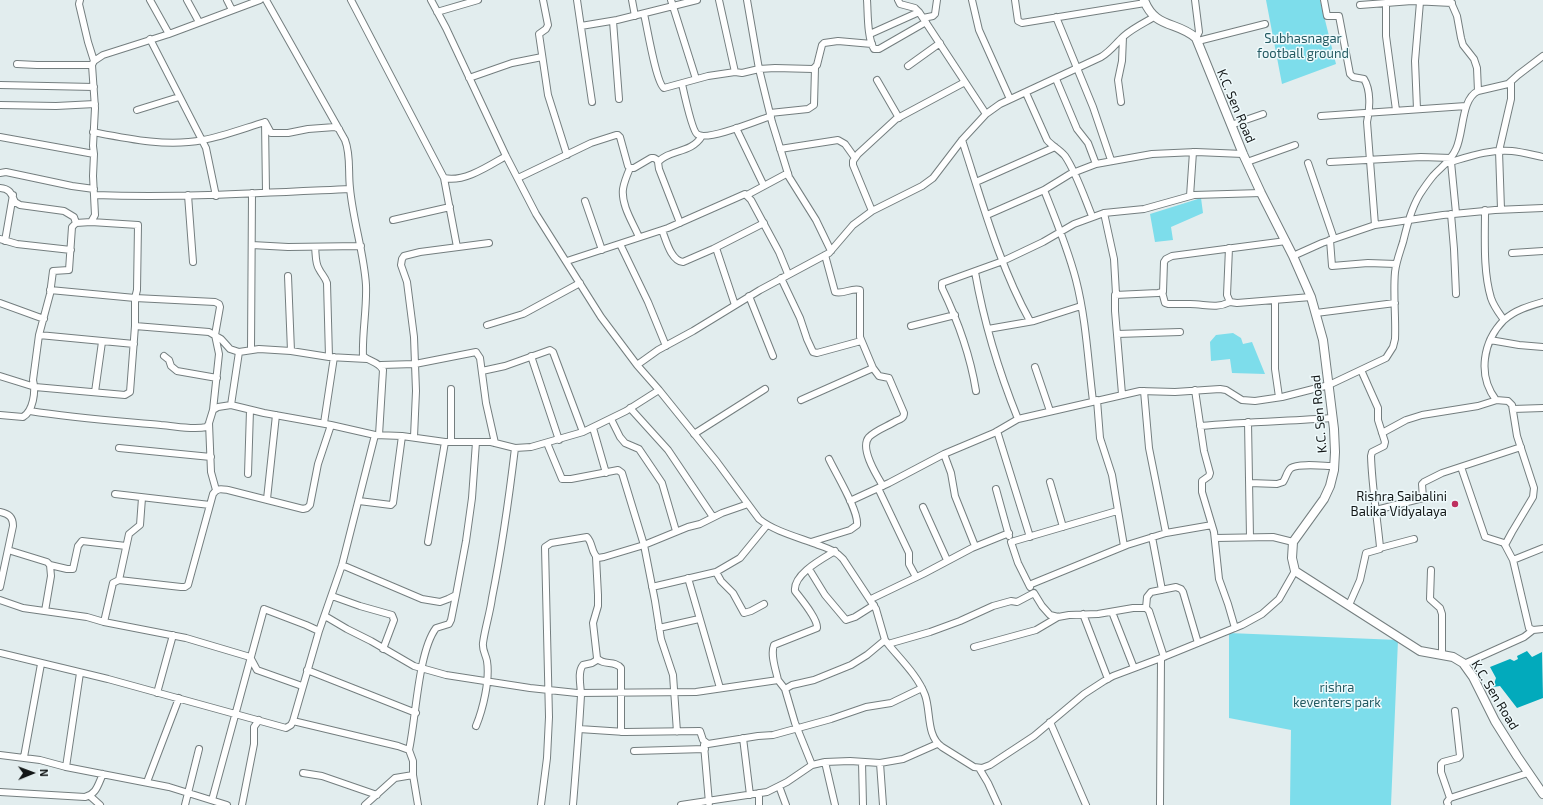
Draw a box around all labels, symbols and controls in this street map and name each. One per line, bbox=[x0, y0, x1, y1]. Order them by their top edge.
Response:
park label: Subhasnagar football ground bbox=[1257, 31, 1349, 62]
street label: K.C. Sen Road bbox=[1213, 67, 1259, 145]
street label: K.C. Sen Road bbox=[1308, 374, 1330, 454]
place label: Rishra Saibalini Balika Vidyalaya bbox=[1351, 489, 1447, 520]
marker: Rishra Saibalini Balika Vidyalaya bbox=[1450, 499, 1460, 509]
street label: K.C. Sen Road bbox=[1468, 657, 1522, 733]
park label: rishra keventers park bbox=[1293, 680, 1381, 711]
north arrow bbox=[12, 753, 52, 793]
text: N bbox=[38, 769, 51, 777]

